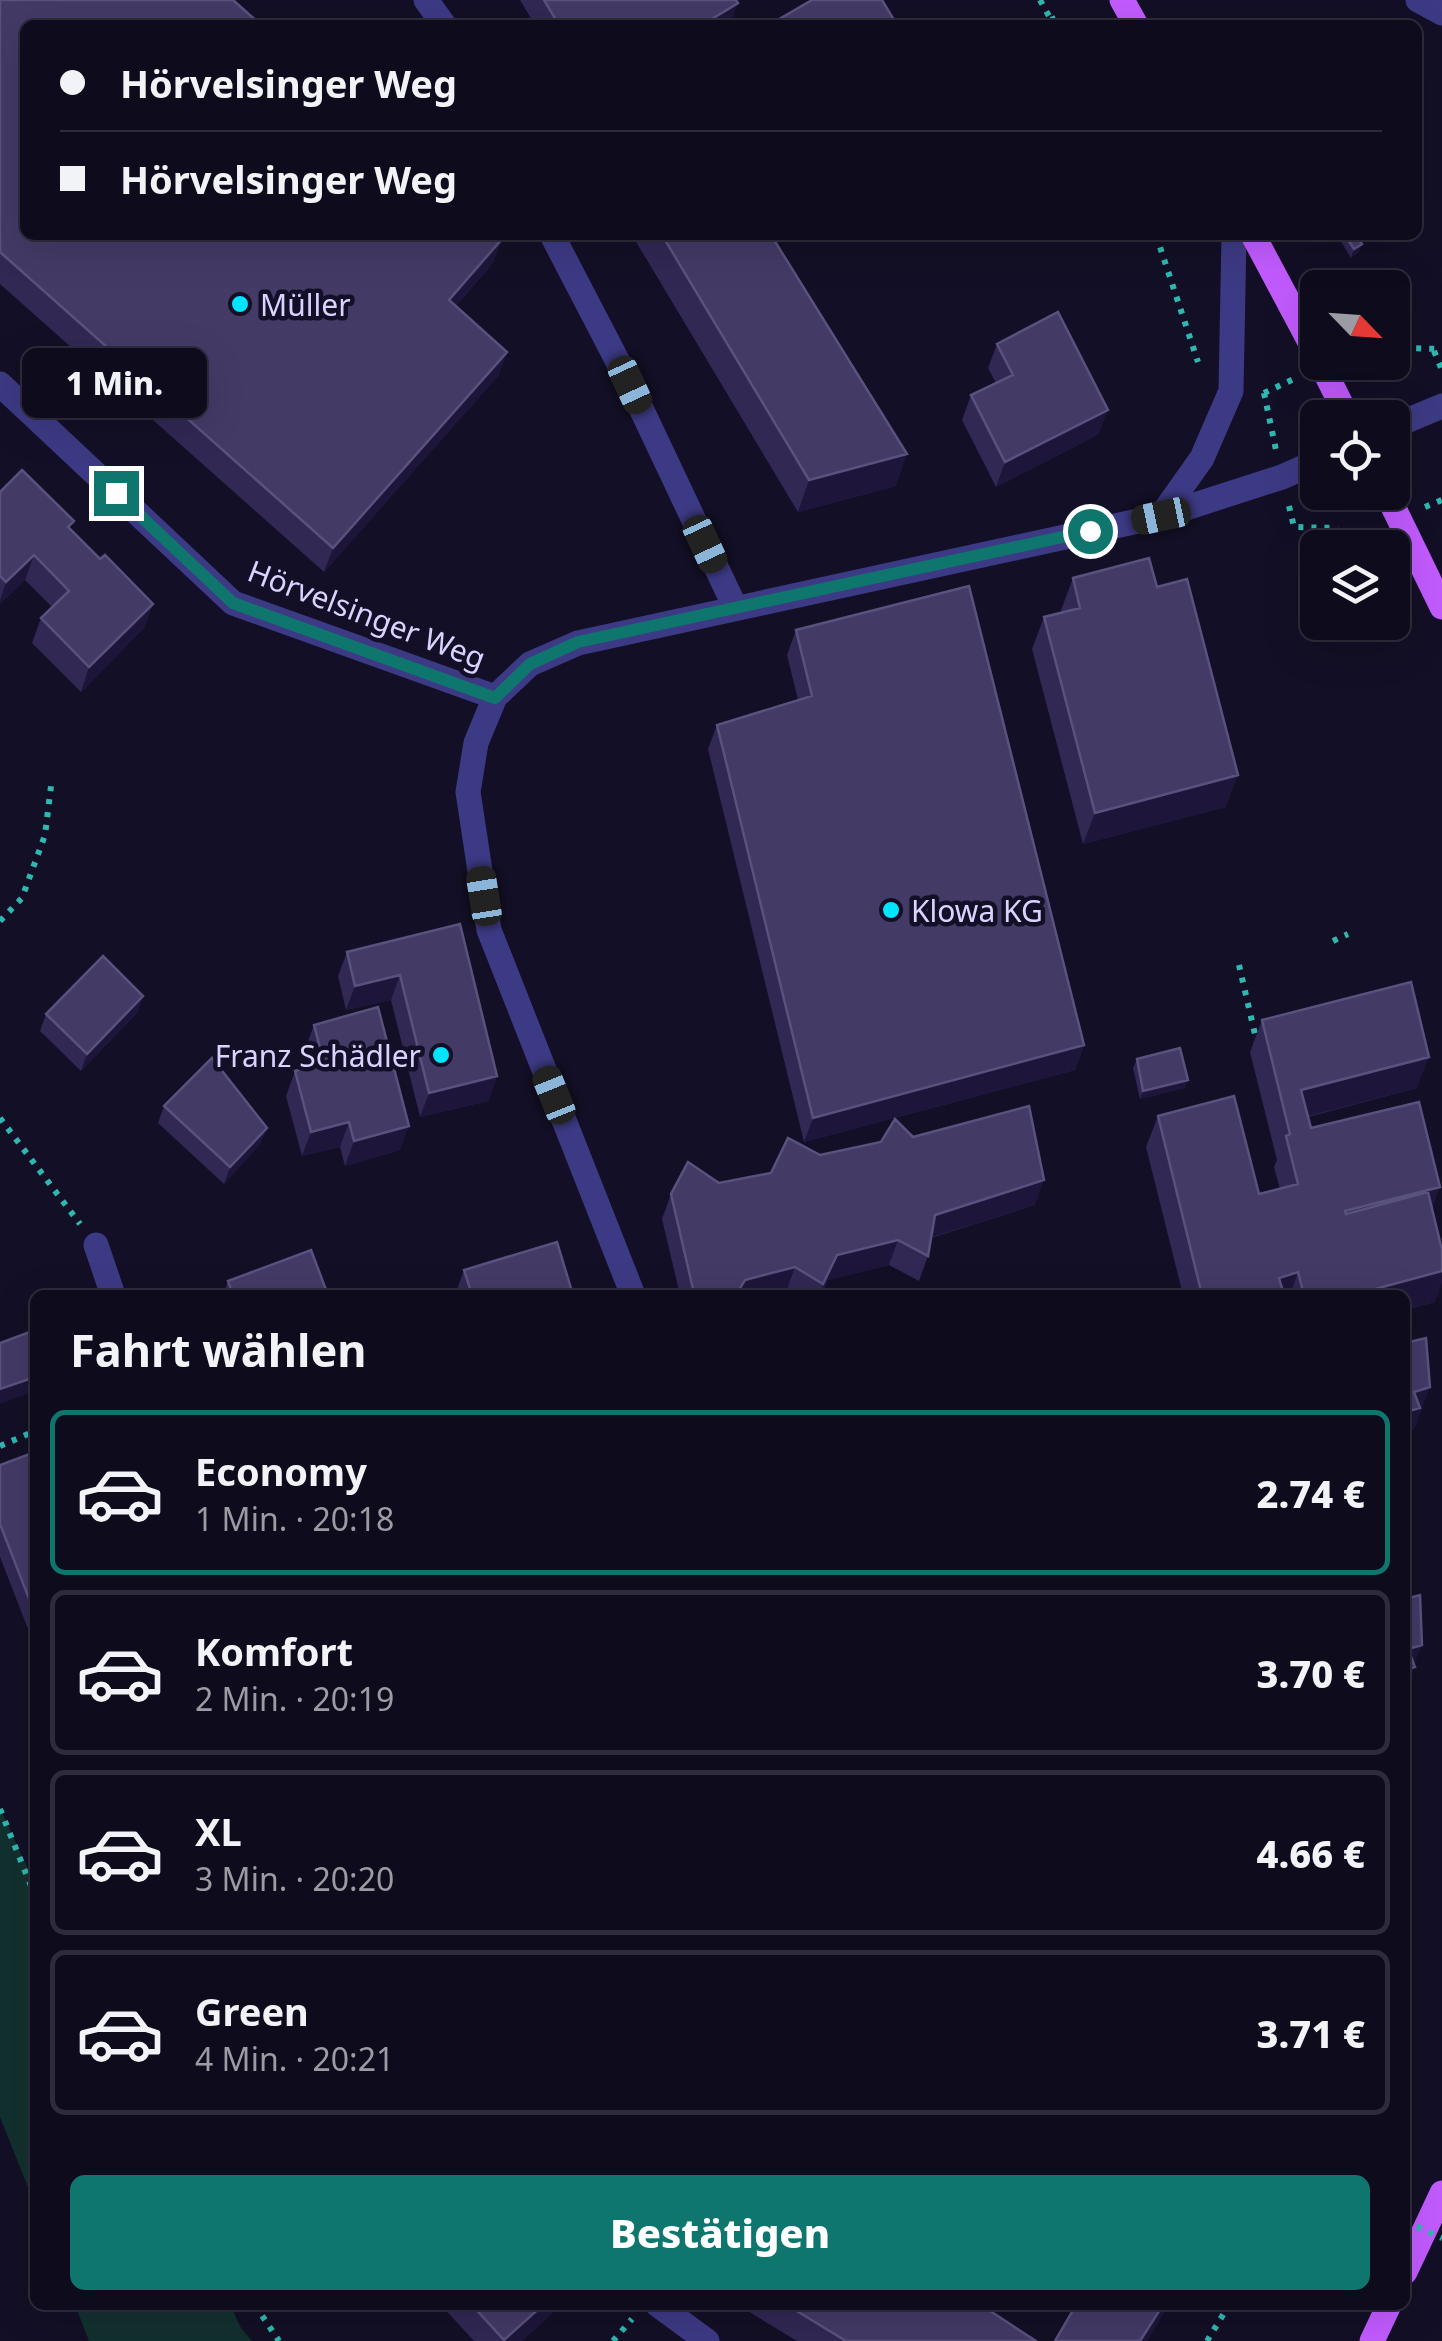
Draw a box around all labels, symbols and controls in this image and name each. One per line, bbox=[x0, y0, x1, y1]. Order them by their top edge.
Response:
text: Hörvelsinger Weg bbox=[120, 57, 457, 109]
text: Hörvelsinger Weg bbox=[120, 153, 457, 205]
north arrow bbox=[1300, 270, 1410, 380]
map controls bbox=[1300, 270, 1410, 640]
place label: Müller bbox=[260, 284, 351, 325]
marker: Müller bbox=[229, 293, 251, 315]
callout: 1 Min. bbox=[23, 348, 208, 418]
car bbox=[604, 351, 656, 419]
text: 1 Min. bbox=[66, 361, 163, 404]
button: locate bbox=[1300, 400, 1410, 510]
route end bbox=[94, 471, 139, 516]
car bbox=[1129, 495, 1193, 537]
route start bbox=[1068, 509, 1113, 554]
car bbox=[679, 510, 731, 578]
button: layers bbox=[1300, 530, 1410, 640]
street label: Hörvelsinger Weg bbox=[242, 550, 492, 678]
car bbox=[464, 864, 504, 928]
place label: Klowa KG bbox=[911, 890, 1043, 931]
marker: Klowa KG bbox=[880, 899, 902, 921]
place label: Franz Schädler bbox=[215, 1035, 421, 1076]
marker: Franz Schädler bbox=[430, 1044, 452, 1066]
car bbox=[529, 1062, 579, 1128]
text: Fahrt wählen bbox=[70, 1319, 367, 1380]
text: Economy bbox=[195, 1445, 367, 1497]
icon: car bbox=[75, 1448, 165, 1538]
text: 2.74 € bbox=[1256, 1467, 1365, 1519]
text: 1 Min. · 20:18 bbox=[195, 1497, 394, 1540]
text: Komfort bbox=[195, 1625, 353, 1677]
icon: car bbox=[75, 1628, 165, 1718]
text: 3.70 € bbox=[1256, 1647, 1365, 1699]
text: 2 Min. · 20:19 bbox=[195, 1677, 394, 1720]
text: XL bbox=[195, 1805, 242, 1857]
icon: car bbox=[75, 1808, 165, 1898]
text: 4.66 € bbox=[1256, 1827, 1365, 1879]
text: 3 Min. · 20:20 bbox=[195, 1857, 394, 1900]
text: Green bbox=[195, 1985, 309, 2037]
icon: car bbox=[75, 1988, 165, 2078]
text: 3.71 € bbox=[1256, 2007, 1365, 2059]
text: 4 Min. · 20:21 bbox=[195, 2037, 394, 2080]
button: Bestätigen bbox=[70, 2175, 1370, 2290]

